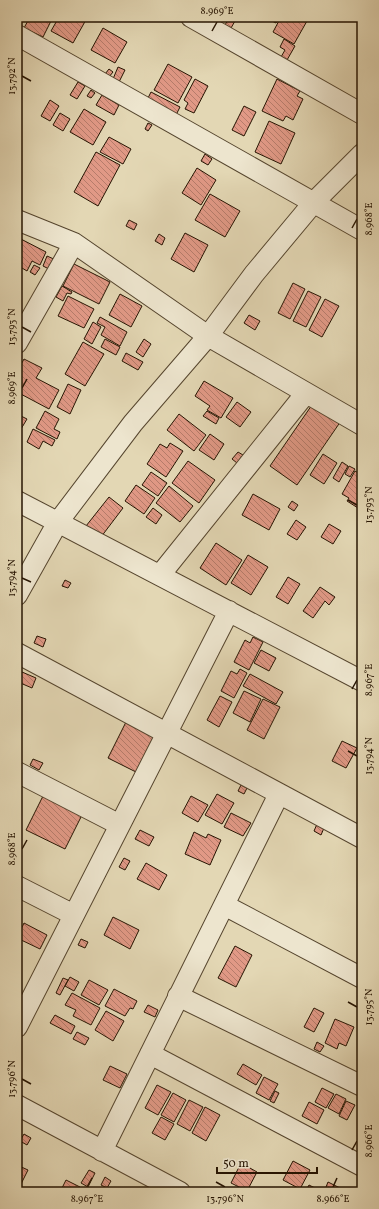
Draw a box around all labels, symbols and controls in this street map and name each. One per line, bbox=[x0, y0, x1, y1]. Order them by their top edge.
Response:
text: 8.969°E bbox=[201, 4, 233, 18]
text: 13.792°N bbox=[5, 57, 19, 95]
text: 8.968°E bbox=[362, 203, 376, 235]
text: 13.793°N bbox=[5, 308, 19, 346]
text: 8.969°E bbox=[5, 372, 19, 404]
text: 13.793°N bbox=[362, 486, 376, 524]
text: 13.794°N bbox=[5, 559, 19, 597]
text: 8.967°E bbox=[362, 664, 376, 696]
text: 13.794°N bbox=[362, 737, 376, 775]
text: 8.968°E bbox=[5, 833, 19, 865]
text: 13.795°N bbox=[362, 988, 376, 1025]
text: 13.796°N bbox=[5, 1060, 19, 1098]
text: 8.966°E bbox=[362, 1125, 376, 1157]
scale bar bbox=[217, 1149, 317, 1175]
text: 50 m bbox=[223, 1156, 249, 1172]
text: 8.967°E bbox=[71, 1192, 103, 1206]
text: 13.796°N bbox=[206, 1192, 244, 1206]
text: 8.966°E bbox=[317, 1192, 349, 1206]

